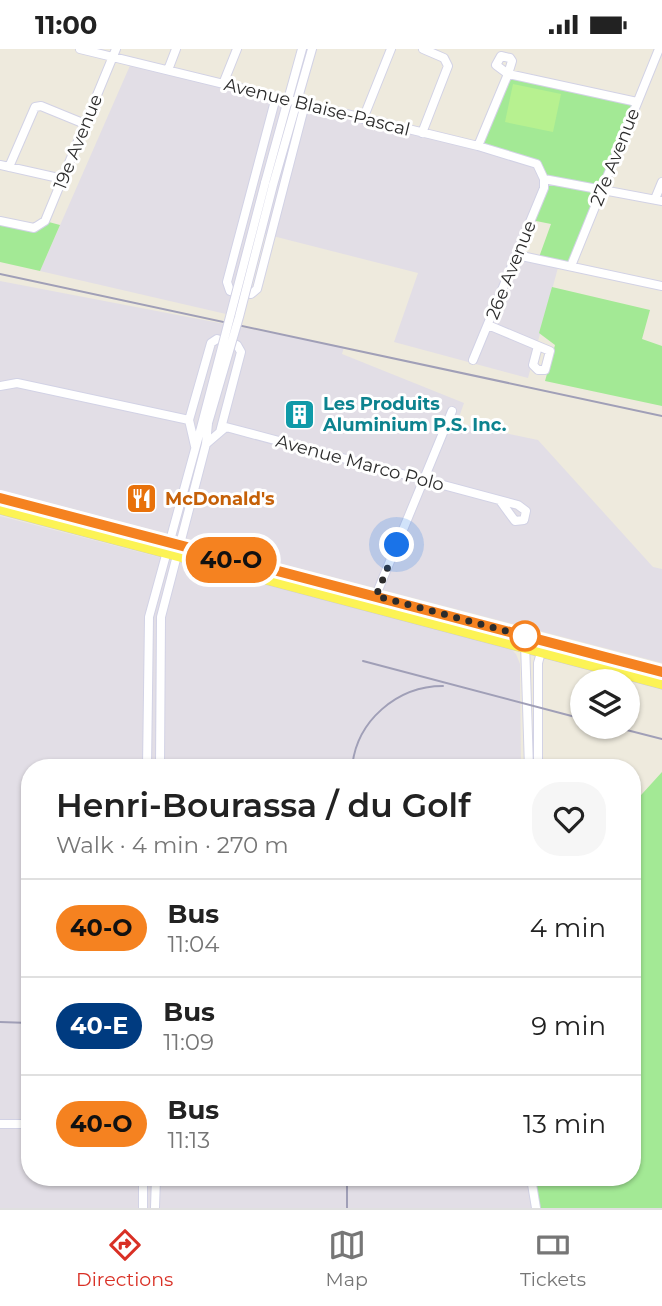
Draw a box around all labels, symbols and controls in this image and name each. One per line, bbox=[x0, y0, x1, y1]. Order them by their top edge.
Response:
text: 11:00 bbox=[35, 9, 98, 41]
street label: Avenue Blaise-Pascal bbox=[222, 73, 412, 141]
street label: 19e Avenue bbox=[49, 91, 107, 193]
street label: 27e Avenue bbox=[585, 105, 645, 209]
street label: 26e Avenue bbox=[481, 217, 541, 323]
place label: Les Produits Aluminium P.S. Inc. bbox=[322, 393, 507, 436]
building icon: Les Produits Aluminium P.S. Inc. bbox=[283, 397, 317, 431]
street label: Avenue Marco Polo bbox=[273, 430, 447, 496]
restaurant icon: McDonald's bbox=[125, 482, 159, 516]
place label: McDonald's bbox=[165, 488, 275, 510]
your location bbox=[379, 527, 414, 562]
line badge: 40-O bbox=[182, 537, 280, 583]
text: 40-O bbox=[200, 545, 262, 574]
unlabelled marker bbox=[510, 621, 540, 651]
map controls bbox=[570, 669, 640, 739]
button: layers bbox=[570, 669, 640, 739]
button: heart bbox=[532, 782, 606, 856]
text: Henri-Bourassa / du Golf bbox=[56, 785, 470, 825]
text: Walk · 4 min · 270 m bbox=[56, 831, 289, 859]
text: Bus bbox=[168, 898, 219, 930]
text: 4 min bbox=[530, 912, 606, 944]
text: 40-O bbox=[70, 913, 133, 942]
text: 11:04 bbox=[168, 930, 219, 958]
text: Bus bbox=[163, 996, 215, 1028]
text: 9 min bbox=[531, 1010, 606, 1042]
text: 40-E bbox=[70, 1011, 128, 1040]
text: 11:09 bbox=[163, 1028, 214, 1056]
text: Bus bbox=[168, 1094, 219, 1126]
text: 13 min bbox=[523, 1108, 606, 1140]
text: 40-O bbox=[70, 1109, 133, 1138]
text: 11:13 bbox=[168, 1126, 210, 1154]
tab: Directions bbox=[76, 1226, 173, 1291]
tab: Map bbox=[326, 1226, 368, 1291]
tab: Tickets bbox=[520, 1226, 586, 1291]

